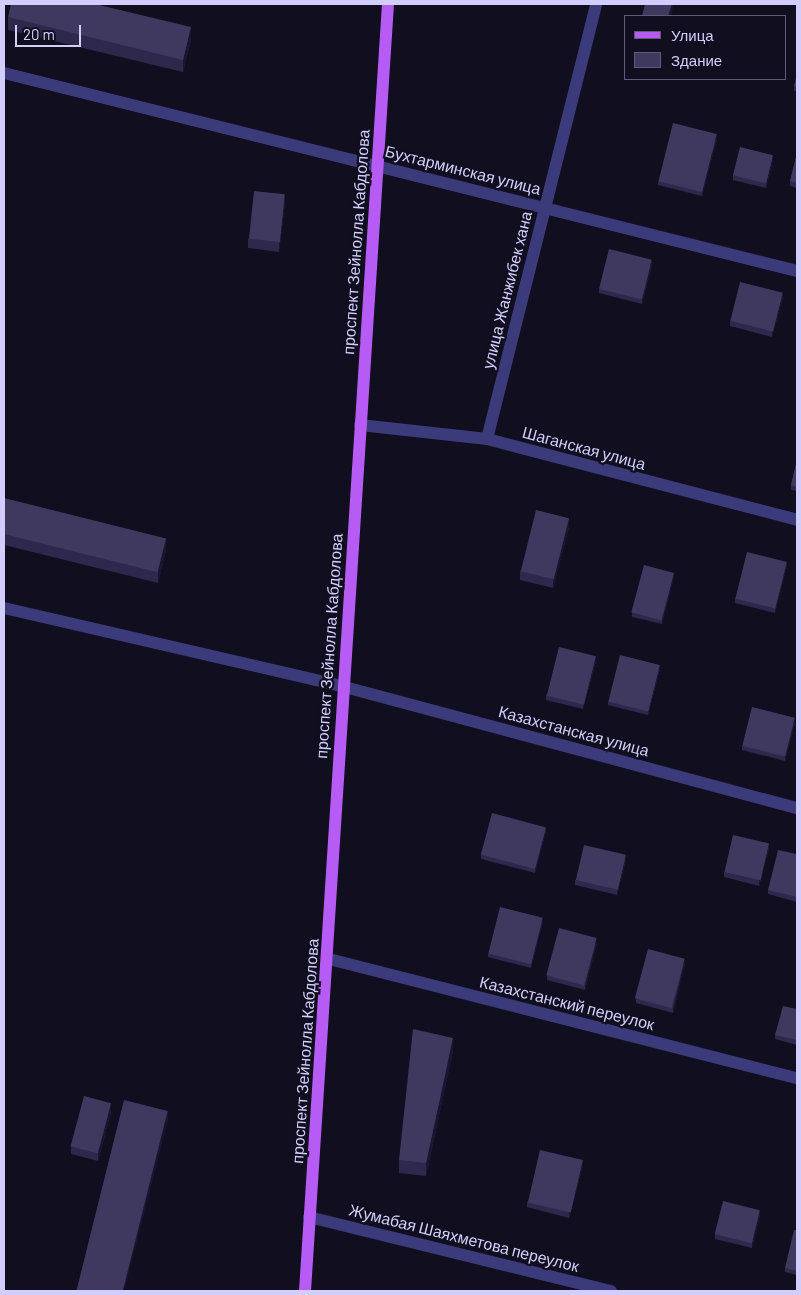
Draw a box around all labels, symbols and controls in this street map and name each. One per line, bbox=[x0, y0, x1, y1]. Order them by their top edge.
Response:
scale bar bbox=[18, 15, 84, 47]
legend bbox=[624, 15, 786, 80]
text: 20 m bbox=[23, 25, 55, 43]
text: Улица bbox=[671, 26, 714, 44]
text: Здание bbox=[671, 51, 722, 69]
street label: проспект Зейнолла Кабдолова bbox=[339, 129, 373, 355]
street label: Бухтарминская улица bbox=[383, 141, 543, 199]
street label: улица Жанжибек хана bbox=[478, 209, 536, 371]
street label: Шаганская улица bbox=[520, 422, 648, 474]
street label: проспект Зейнолла Кабдолова bbox=[312, 533, 346, 759]
street label: Казахстанская улица bbox=[497, 702, 651, 760]
street label: проспект Зейнолла Кабдолова bbox=[288, 938, 322, 1164]
street label: Казахстанский переулок bbox=[478, 972, 656, 1034]
street label: Жумабая Шаяхметова переулок bbox=[347, 1200, 581, 1276]

